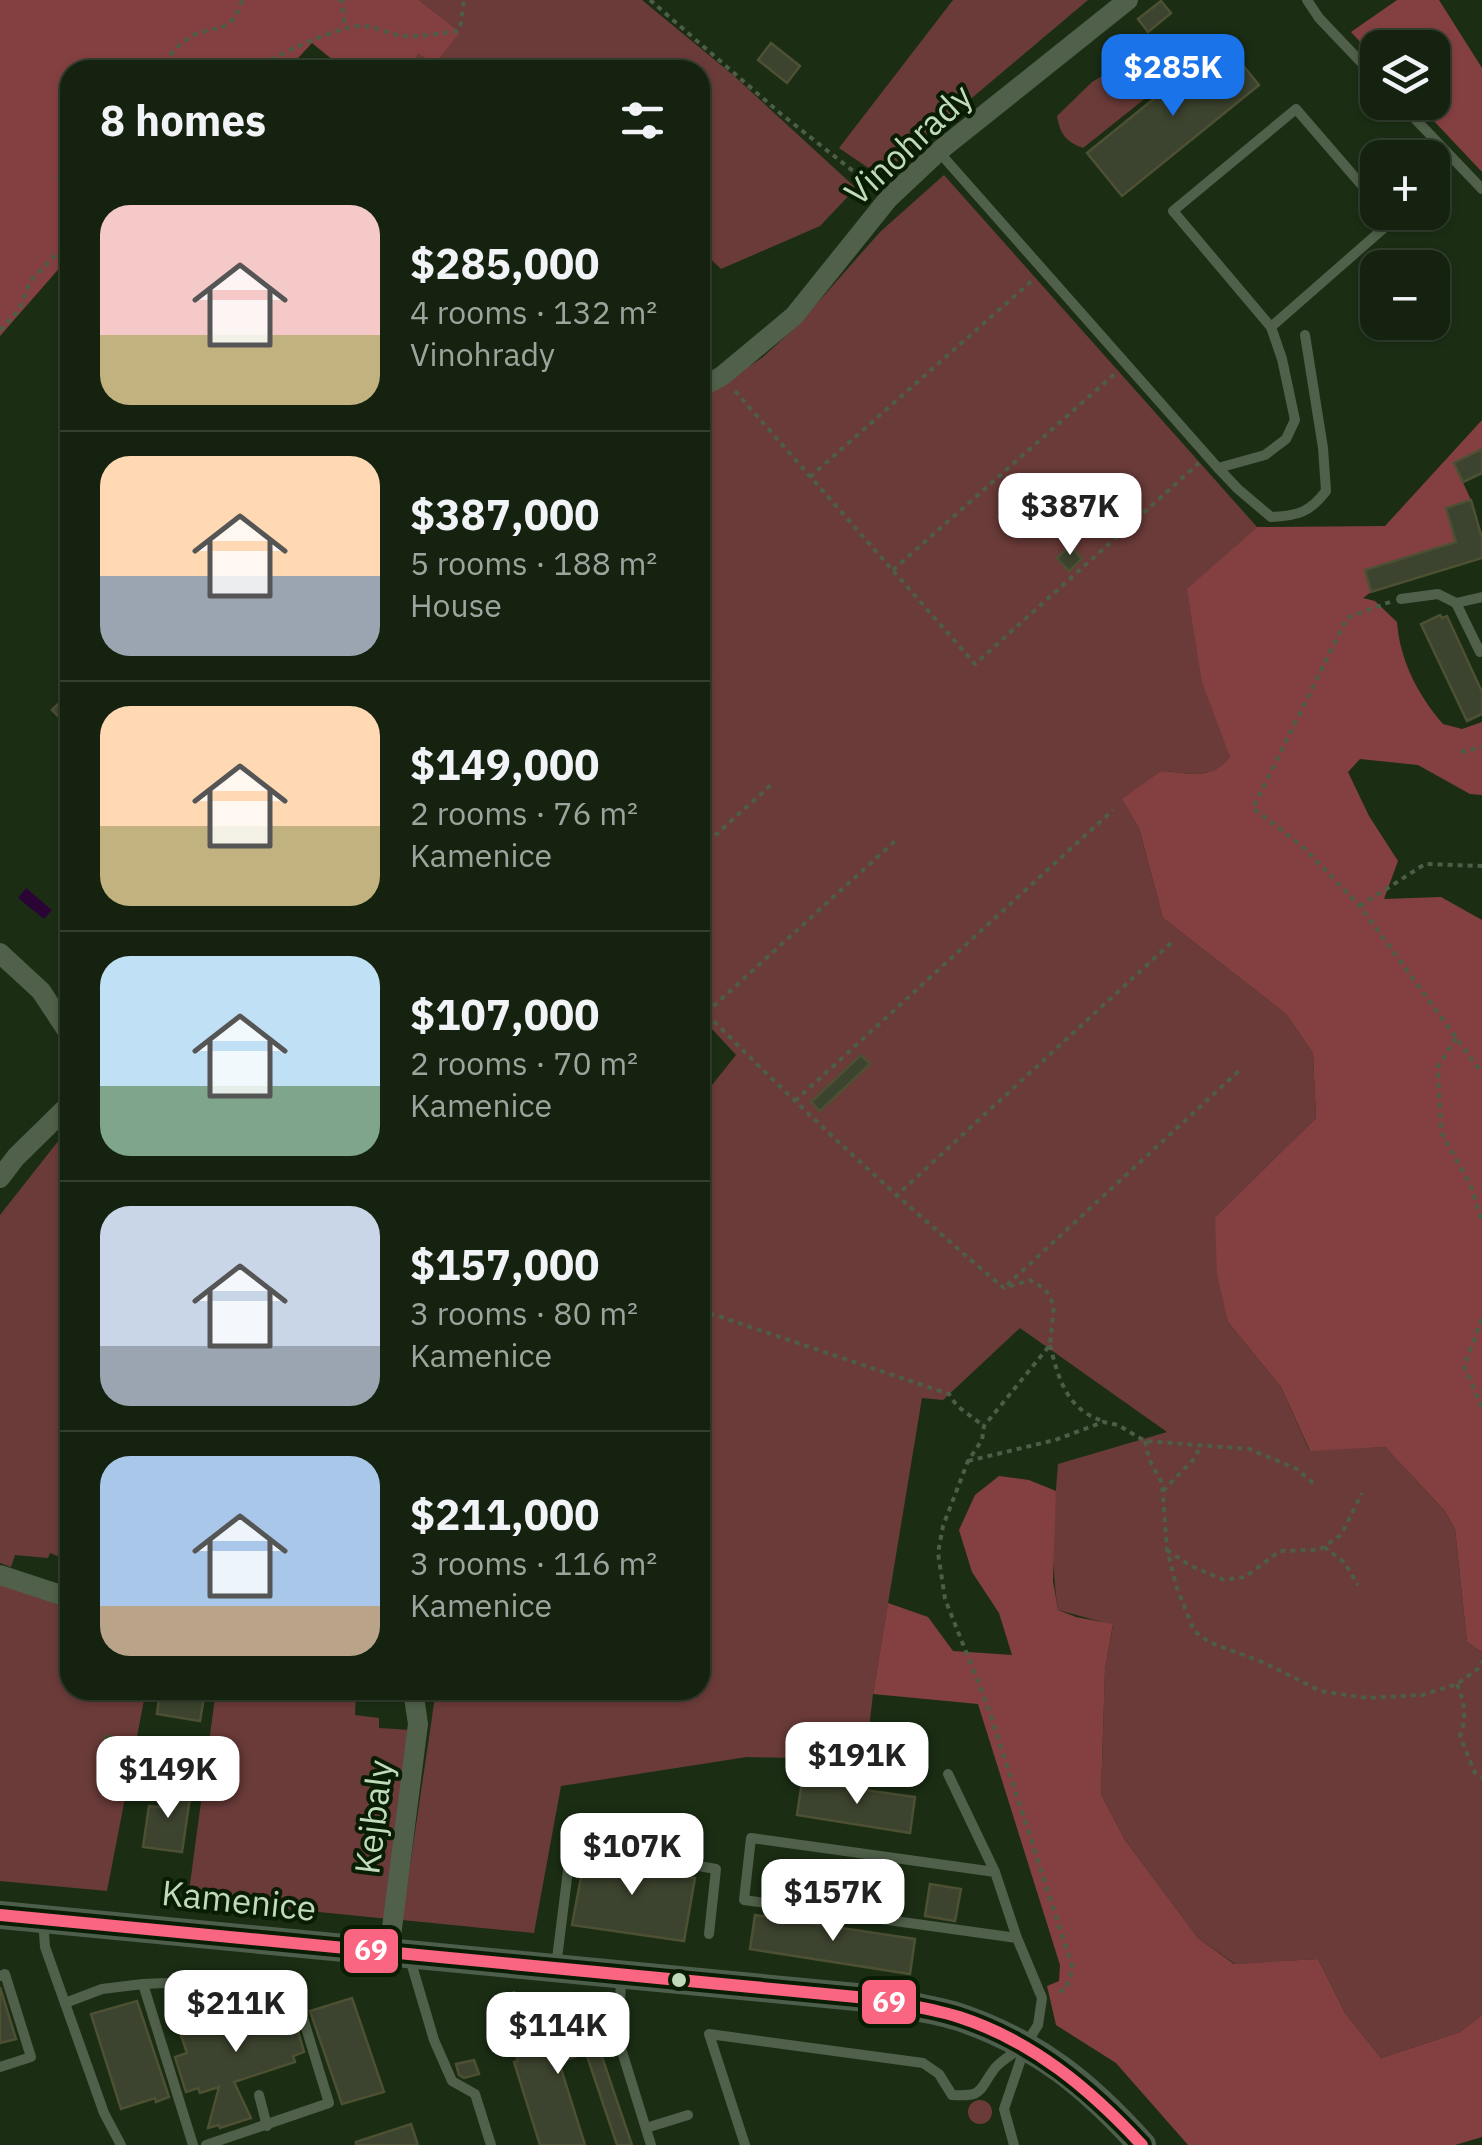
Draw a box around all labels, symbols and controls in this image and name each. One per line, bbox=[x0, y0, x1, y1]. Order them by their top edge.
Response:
map controls bbox=[1360, 30, 1450, 340]
button: layers bbox=[1360, 30, 1450, 120]
pin: $285K bbox=[1103, 34, 1243, 119]
text: $285K bbox=[1123, 45, 1223, 87]
street label: Vinohrady bbox=[834, 73, 982, 215]
text: 8 homes bbox=[100, 93, 266, 148]
icon: filters bbox=[615, 93, 670, 148]
button: + bbox=[1360, 140, 1450, 230]
text: $285,000 bbox=[410, 236, 599, 291]
icon: home bbox=[180, 245, 300, 365]
button: − bbox=[1360, 250, 1450, 340]
text: 4 rooms · 132 m² bbox=[410, 291, 657, 333]
text: Vinohrady bbox=[410, 333, 555, 375]
pin: $387K bbox=[1000, 473, 1140, 558]
text: $387K bbox=[1020, 484, 1120, 526]
text: $387,000 bbox=[410, 487, 599, 542]
icon: home bbox=[180, 496, 300, 616]
text: 5 rooms · 188 m² bbox=[410, 542, 657, 584]
text: House bbox=[410, 584, 502, 626]
text: $149,000 bbox=[410, 737, 599, 792]
icon: home bbox=[180, 746, 300, 866]
text: 2 rooms · 76 m² bbox=[410, 792, 638, 834]
text: Kamenice bbox=[410, 834, 552, 876]
text: $107,000 bbox=[410, 987, 599, 1042]
icon: home bbox=[180, 996, 300, 1116]
text: 2 rooms · 70 m² bbox=[410, 1042, 638, 1084]
text: Kamenice bbox=[410, 1084, 552, 1126]
text: $157,000 bbox=[410, 1237, 599, 1292]
icon: home bbox=[180, 1246, 300, 1366]
text: 3 rooms · 80 m² bbox=[410, 1292, 638, 1334]
text: Kamenice bbox=[410, 1334, 552, 1376]
text: $211,000 bbox=[410, 1487, 599, 1542]
icon: home bbox=[180, 1496, 300, 1616]
text: 3 rooms · 116 m² bbox=[410, 1542, 657, 1584]
text: Kamenice bbox=[410, 1584, 552, 1626]
pin: $191K bbox=[787, 1722, 927, 1807]
text: $191K bbox=[807, 1733, 907, 1775]
pin: $149K bbox=[98, 1736, 238, 1821]
text: $149K bbox=[118, 1747, 218, 1789]
street label: Kejbaly bbox=[343, 1757, 403, 1877]
pin: $107K bbox=[562, 1813, 702, 1898]
text: $107K bbox=[582, 1824, 682, 1866]
pin: $157K bbox=[763, 1859, 903, 1944]
street label: Kamenice bbox=[159, 1869, 319, 1931]
text: $157K bbox=[783, 1870, 883, 1912]
line badge: 69 bbox=[342, 1927, 400, 1975]
text: 69 bbox=[354, 1931, 388, 1968]
pin: $211K bbox=[166, 1970, 306, 2055]
unlabelled marker bbox=[669, 1970, 689, 1990]
line badge: 69 bbox=[860, 1978, 918, 2026]
text: $211K bbox=[186, 1981, 286, 2023]
text: 69 bbox=[872, 1983, 906, 2020]
pin: $114K bbox=[488, 1992, 628, 2077]
text: $114K bbox=[508, 2003, 608, 2045]

